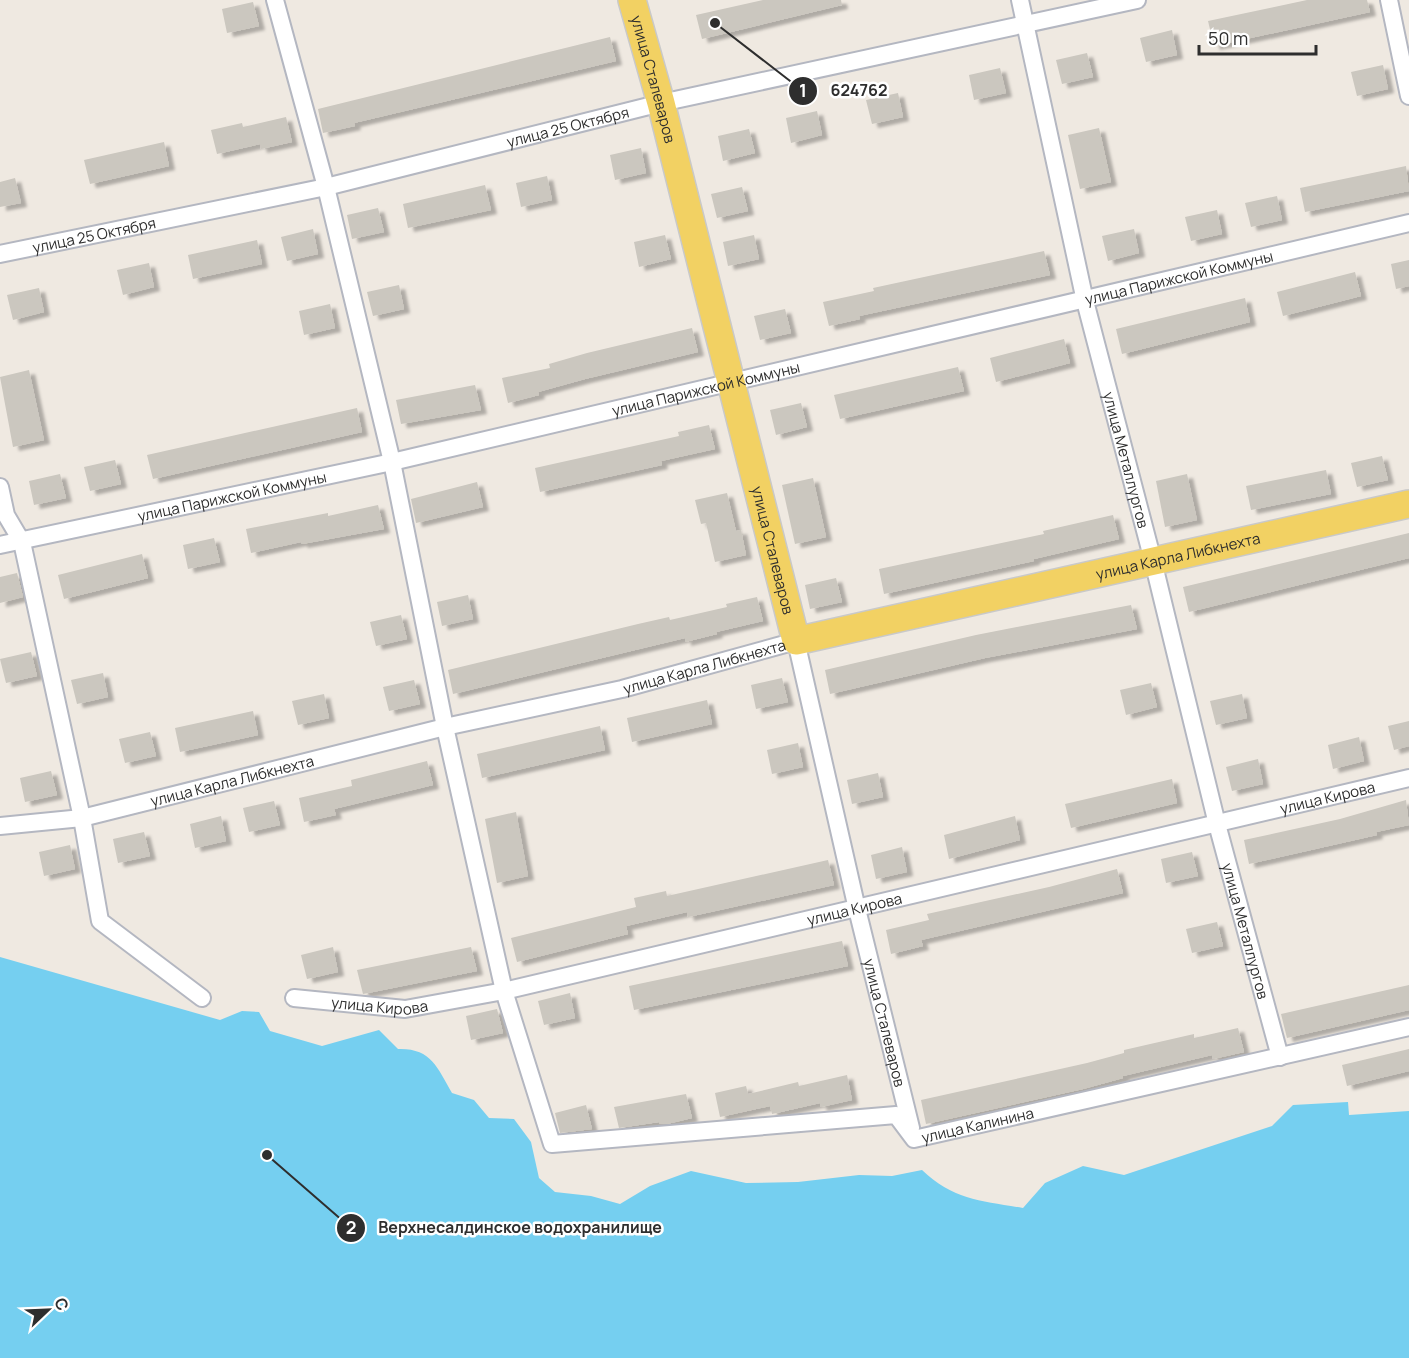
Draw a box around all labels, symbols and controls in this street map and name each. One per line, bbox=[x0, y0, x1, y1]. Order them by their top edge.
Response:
street label: улица Сталеваров bbox=[626, 13, 681, 145]
scale bar bbox=[1199, 18, 1316, 56]
text: 50 m bbox=[1208, 26, 1248, 50]
callout: 624762 bbox=[788, 74, 899, 108]
text: 1 bbox=[799, 78, 807, 102]
text: 624762 bbox=[831, 79, 887, 101]
street label: улица 25 Октября bbox=[504, 101, 631, 152]
street label: улица 25 Октября bbox=[30, 212, 158, 258]
street label: улица Парижской Коммуны bbox=[1083, 245, 1275, 309]
street label: улица Парижской Коммуны bbox=[610, 356, 802, 421]
street label: улица Металлургов bbox=[1099, 389, 1154, 530]
street label: улица Парижской Коммуны bbox=[135, 466, 328, 526]
street label: улица Сталеваров bbox=[747, 484, 799, 616]
street label: улица Карла Либкнехта bbox=[1094, 527, 1262, 584]
street label: улица Карла Либкнехта bbox=[621, 634, 788, 699]
street label: улица Карла Либкнехта bbox=[148, 750, 316, 811]
street label: улица Кирова bbox=[1278, 776, 1377, 819]
street label: улица Металлургов bbox=[1217, 860, 1274, 1001]
street label: улица Кирова bbox=[805, 887, 904, 930]
street label: улица Сталеваров bbox=[859, 956, 911, 1089]
street label: улица Кирова bbox=[330, 991, 429, 1020]
street label: улица Калинина bbox=[919, 1102, 1036, 1148]
callout: Верхнесалдинское водохранилище bbox=[336, 1211, 673, 1245]
text: 2 bbox=[346, 1215, 356, 1239]
text: Верхнесалдинское водохранилище bbox=[378, 1216, 662, 1238]
north arrow bbox=[18, 1280, 78, 1340]
text: С bbox=[49, 1294, 74, 1314]

